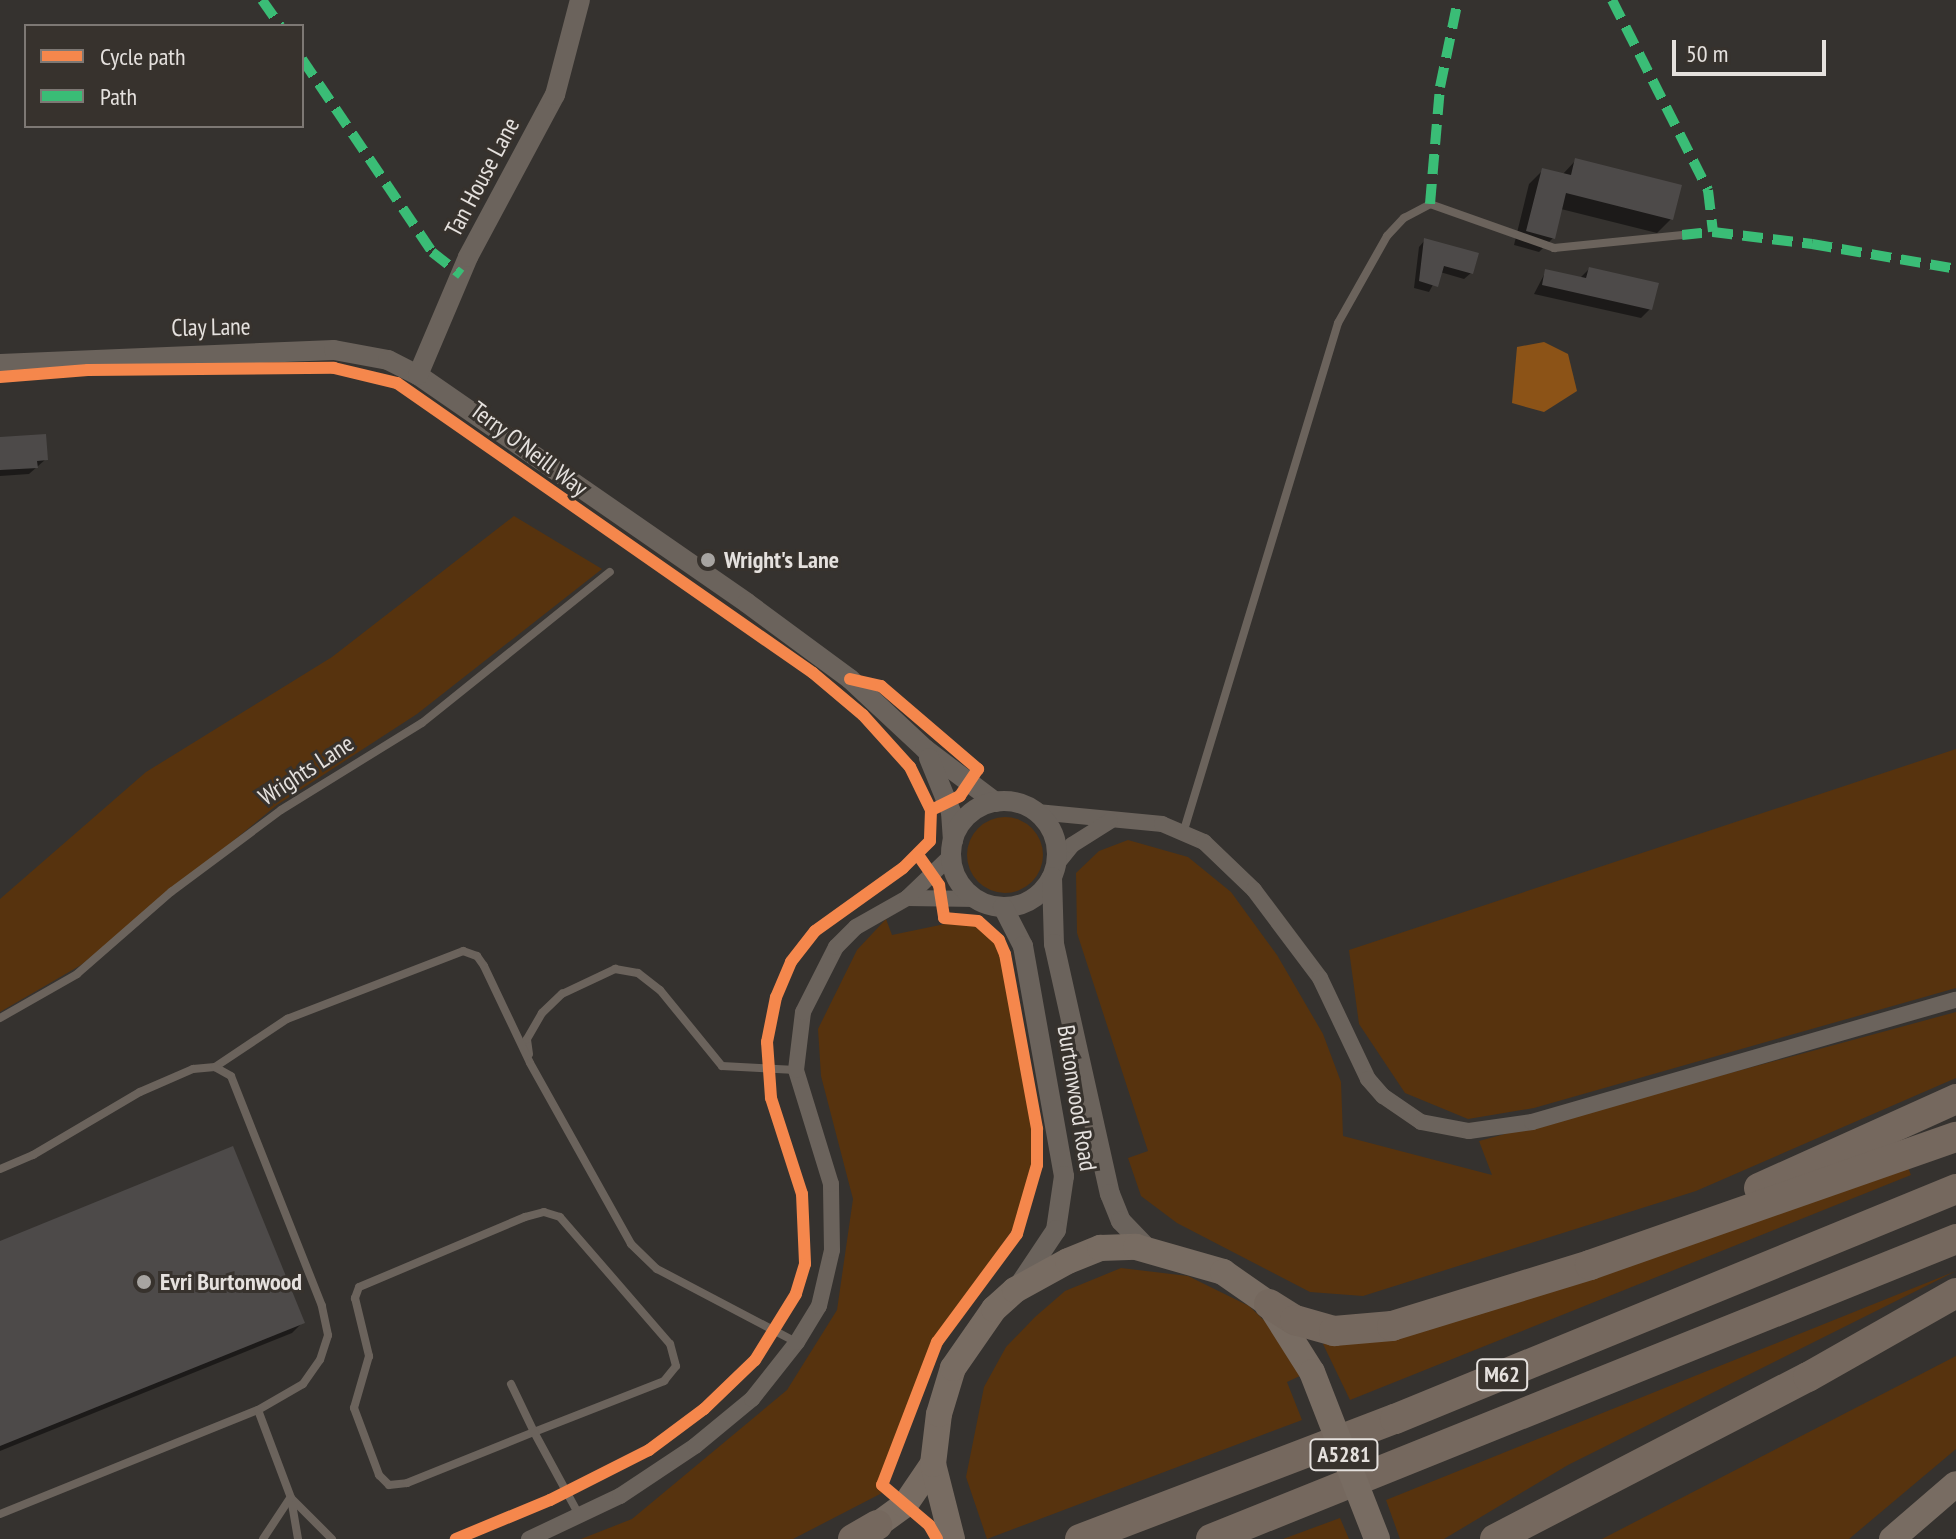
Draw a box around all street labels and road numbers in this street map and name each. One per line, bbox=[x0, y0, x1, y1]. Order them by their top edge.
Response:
street label: Tan House Lane bbox=[439, 113, 525, 241]
street label: Clay Lane bbox=[171, 312, 251, 342]
street label: Terry O'Neill Way bbox=[464, 395, 594, 503]
street label: Wrights Lane bbox=[253, 729, 359, 811]
street label: Burtonwood Road bbox=[1051, 1023, 1103, 1173]
road number: M62 bbox=[1476, 1357, 1528, 1393]
road number: A5281 bbox=[1308, 1437, 1380, 1473]

